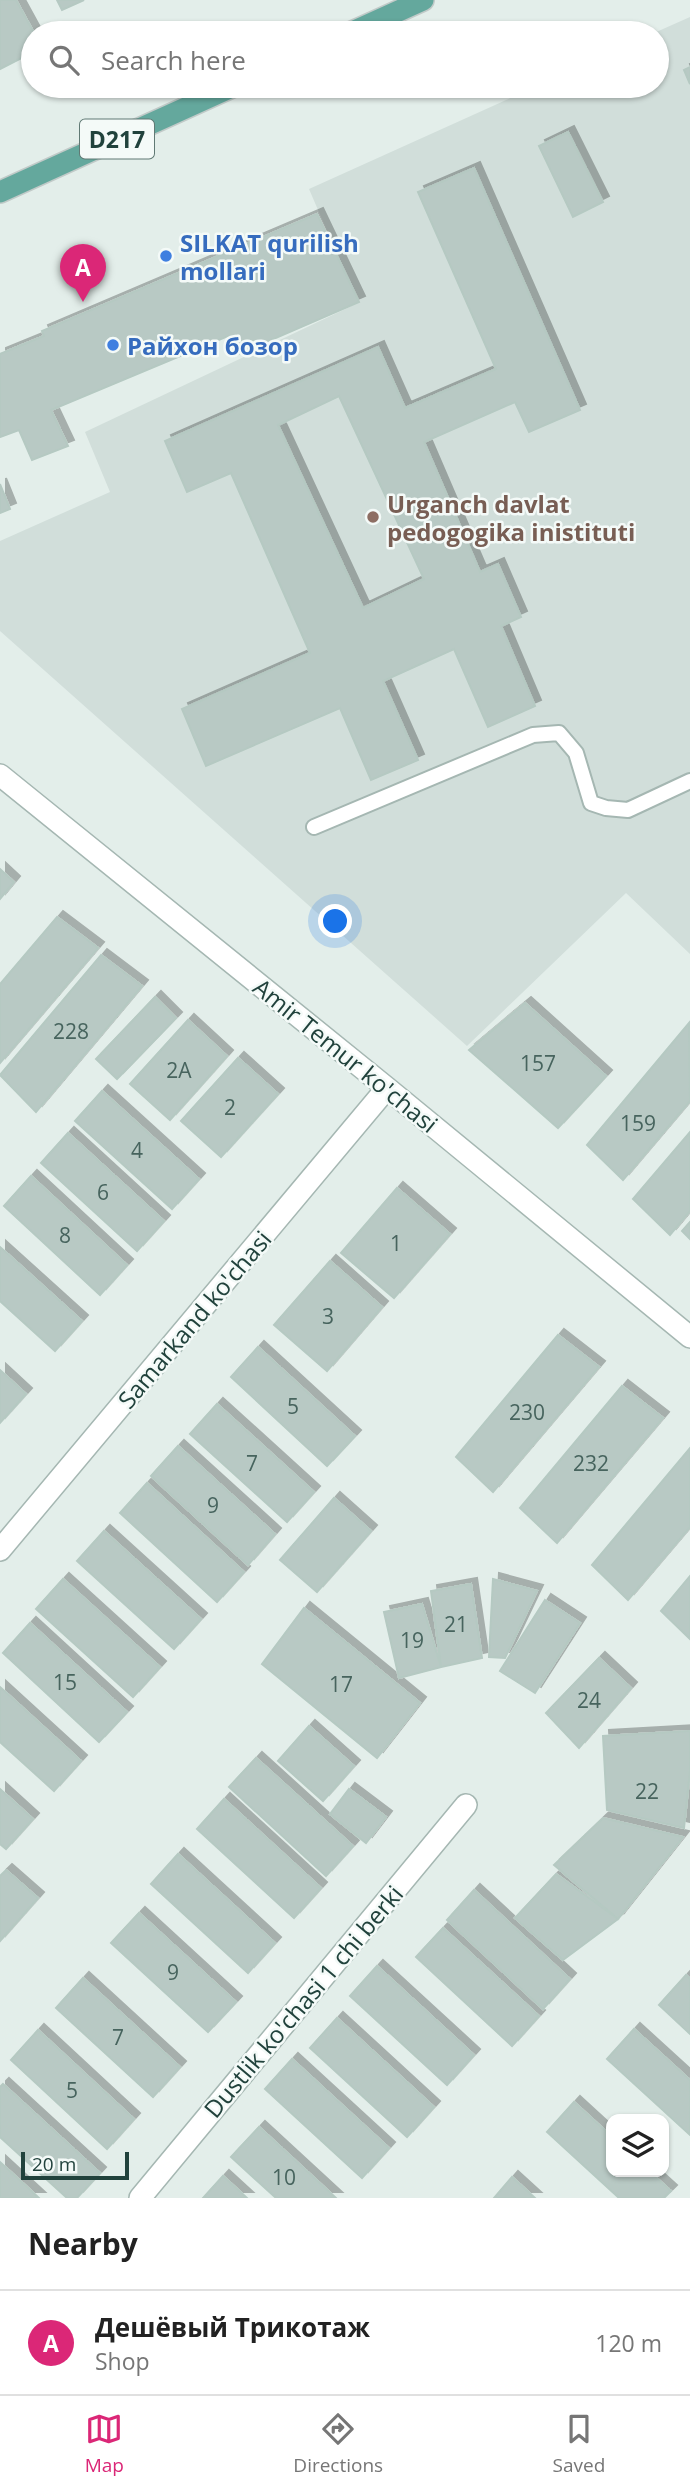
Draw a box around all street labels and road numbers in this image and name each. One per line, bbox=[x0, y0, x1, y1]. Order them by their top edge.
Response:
road number: D217 bbox=[80, 120, 154, 158]
street label: Amir Temur ko'chasi bbox=[247, 970, 445, 1140]
street label: Samarkand ko'chasi bbox=[110, 1223, 278, 1415]
street label: Dustlik ko'chasi 1 chi berki bbox=[196, 1878, 410, 2124]

